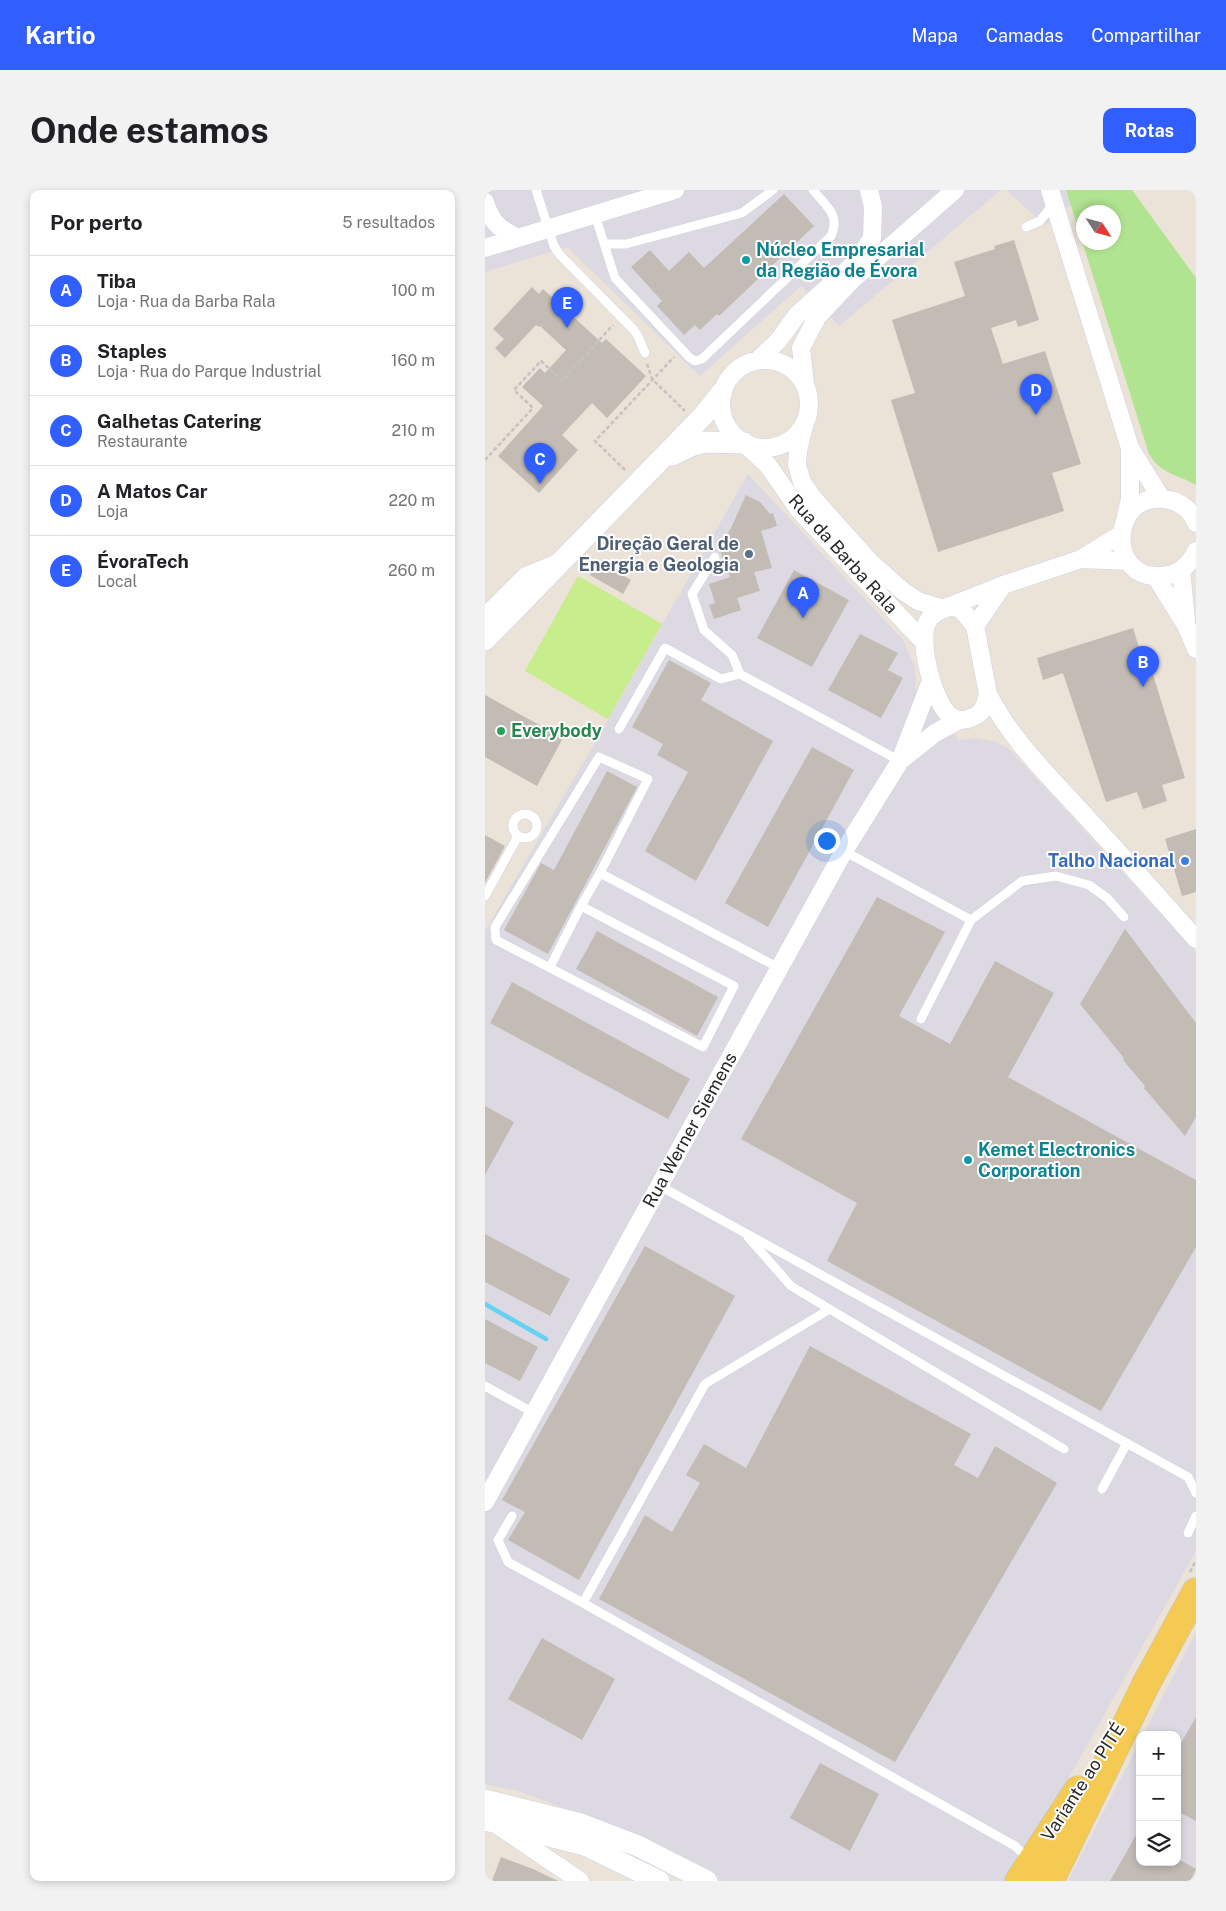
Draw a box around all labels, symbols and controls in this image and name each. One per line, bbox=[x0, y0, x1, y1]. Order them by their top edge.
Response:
text: Kartio bbox=[25, 21, 96, 49]
text: Mapa bbox=[911, 25, 958, 46]
text: Camadas bbox=[986, 25, 1063, 46]
text: Compartilhar bbox=[1091, 25, 1201, 46]
button: Rotas bbox=[1103, 108, 1196, 153]
text: Onde estamos bbox=[30, 110, 269, 151]
north arrow bbox=[1076, 205, 1121, 250]
text: Por perto bbox=[50, 210, 143, 235]
text: 5 resultados bbox=[342, 213, 435, 232]
place label: Núcleo Empresarial da Região de Évora bbox=[756, 239, 925, 281]
marker: Núcleo Empresarial da Região de Évora bbox=[740, 254, 752, 266]
text: Tiba bbox=[97, 270, 136, 292]
text: A bbox=[60, 281, 72, 300]
text: 100 m bbox=[391, 281, 435, 300]
pin: E bbox=[551, 287, 583, 328]
text: Loja · Rua da Barba Rala bbox=[97, 292, 275, 311]
text: Staples bbox=[97, 340, 167, 362]
text: B bbox=[61, 351, 71, 370]
text: 160 m bbox=[391, 351, 435, 370]
text: Loja · Rua do Parque Industrial bbox=[97, 362, 322, 381]
pin: D bbox=[1020, 374, 1052, 415]
text: Galhetas Catering bbox=[97, 410, 261, 432]
text: C bbox=[60, 421, 72, 440]
text: 210 m bbox=[391, 421, 435, 440]
text: Restaurante bbox=[97, 432, 188, 451]
pin: C bbox=[524, 443, 556, 484]
text: A Matos Car bbox=[97, 480, 208, 502]
street label: Rua da Barba Rala bbox=[784, 490, 902, 618]
text: D bbox=[60, 491, 72, 510]
text: 220 m bbox=[388, 491, 435, 510]
text: Loja bbox=[97, 502, 128, 521]
place label: Direção Geral de Energia e Geologia bbox=[578, 533, 739, 575]
marker: Direção Geral de Energia e Geologia bbox=[743, 548, 755, 560]
text: ÉvoraTech bbox=[97, 550, 189, 572]
text: E bbox=[61, 561, 71, 580]
text: 260 m bbox=[388, 561, 435, 580]
text: Local bbox=[97, 572, 137, 591]
pin: A bbox=[787, 577, 819, 618]
pin: B bbox=[1127, 646, 1159, 687]
place label: Everybody bbox=[511, 720, 602, 741]
marker: Everybody bbox=[495, 725, 507, 737]
your location bbox=[814, 828, 840, 854]
place label: Talho Nacional bbox=[1048, 850, 1175, 871]
marker: Talho Nacional bbox=[1179, 855, 1191, 867]
street label: Rua Werner Siemens bbox=[638, 1049, 741, 1211]
place label: Kemet Electronics Corporation bbox=[978, 1139, 1135, 1181]
marker: Kemet Electronics Corporation bbox=[962, 1154, 974, 1166]
street label: Variante ao PITÉ bbox=[1036, 1718, 1129, 1845]
map controls bbox=[1136, 1731, 1181, 1866]
button: + bbox=[1136, 1731, 1181, 1776]
button: − bbox=[1136, 1776, 1181, 1821]
button: layers bbox=[1136, 1821, 1181, 1866]

